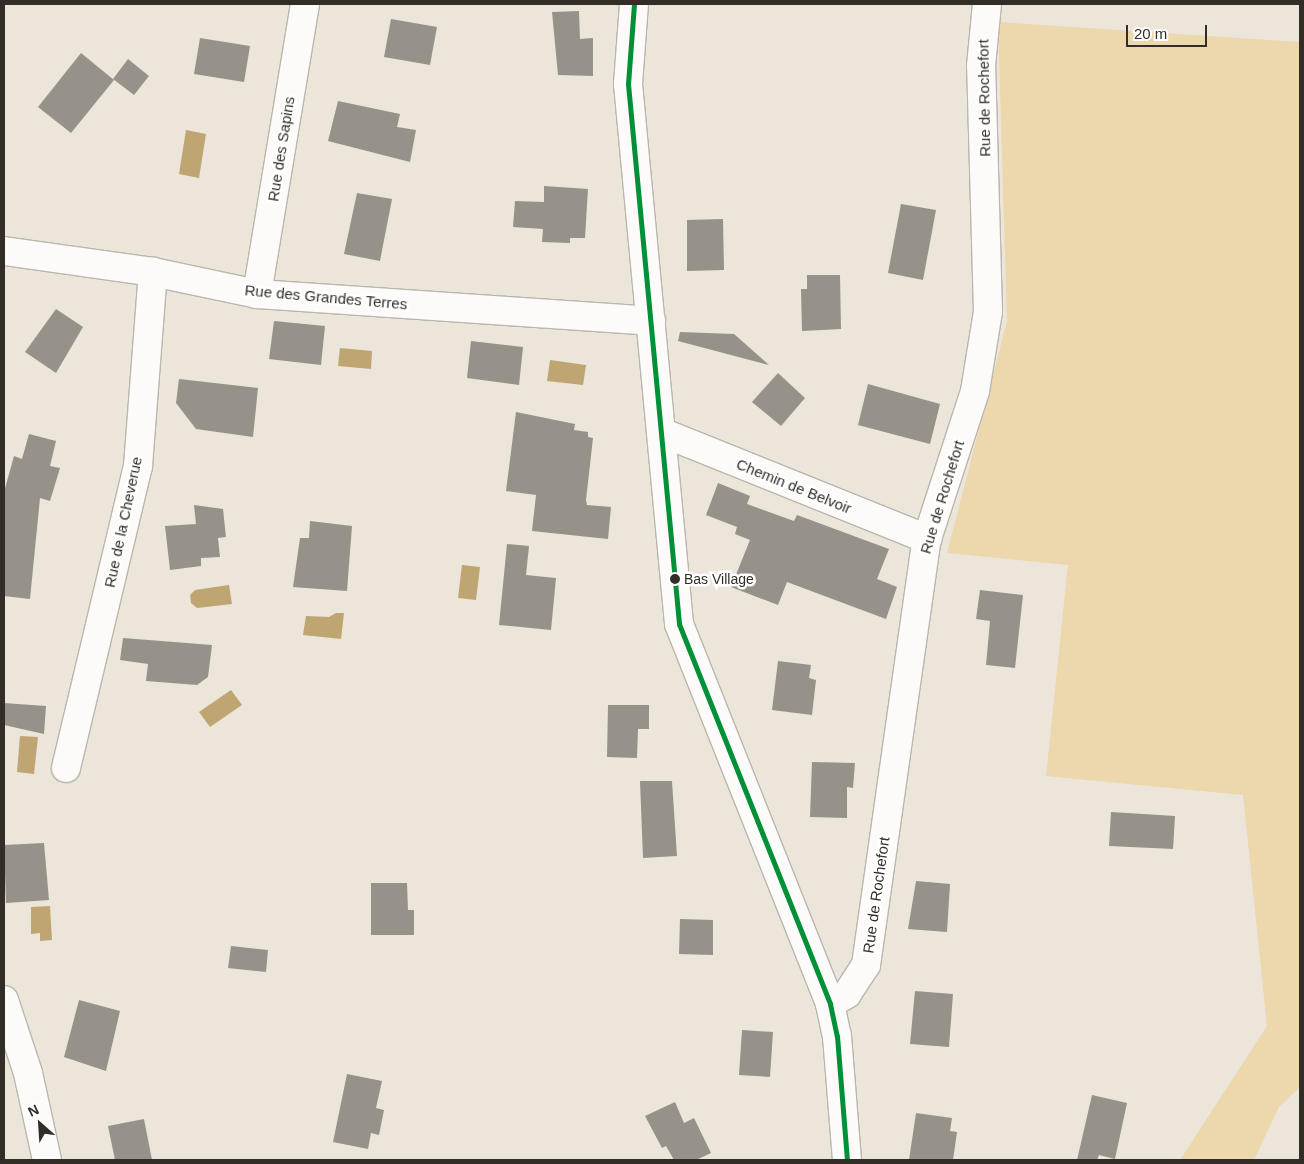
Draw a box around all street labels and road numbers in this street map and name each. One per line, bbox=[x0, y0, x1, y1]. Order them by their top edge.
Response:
street label: Rue de Rochefort bbox=[974, 39, 994, 157]
street label: Rue des Sapins bbox=[264, 95, 298, 203]
street label: Rue des Grandes Terres bbox=[244, 281, 408, 313]
street label: Rue de Rochefort bbox=[916, 438, 968, 556]
street label: Rue de la Cheverue bbox=[100, 455, 146, 589]
street label: Chemin de Belvoir bbox=[734, 455, 854, 517]
street label: Rue de Rochefort bbox=[859, 836, 893, 954]

